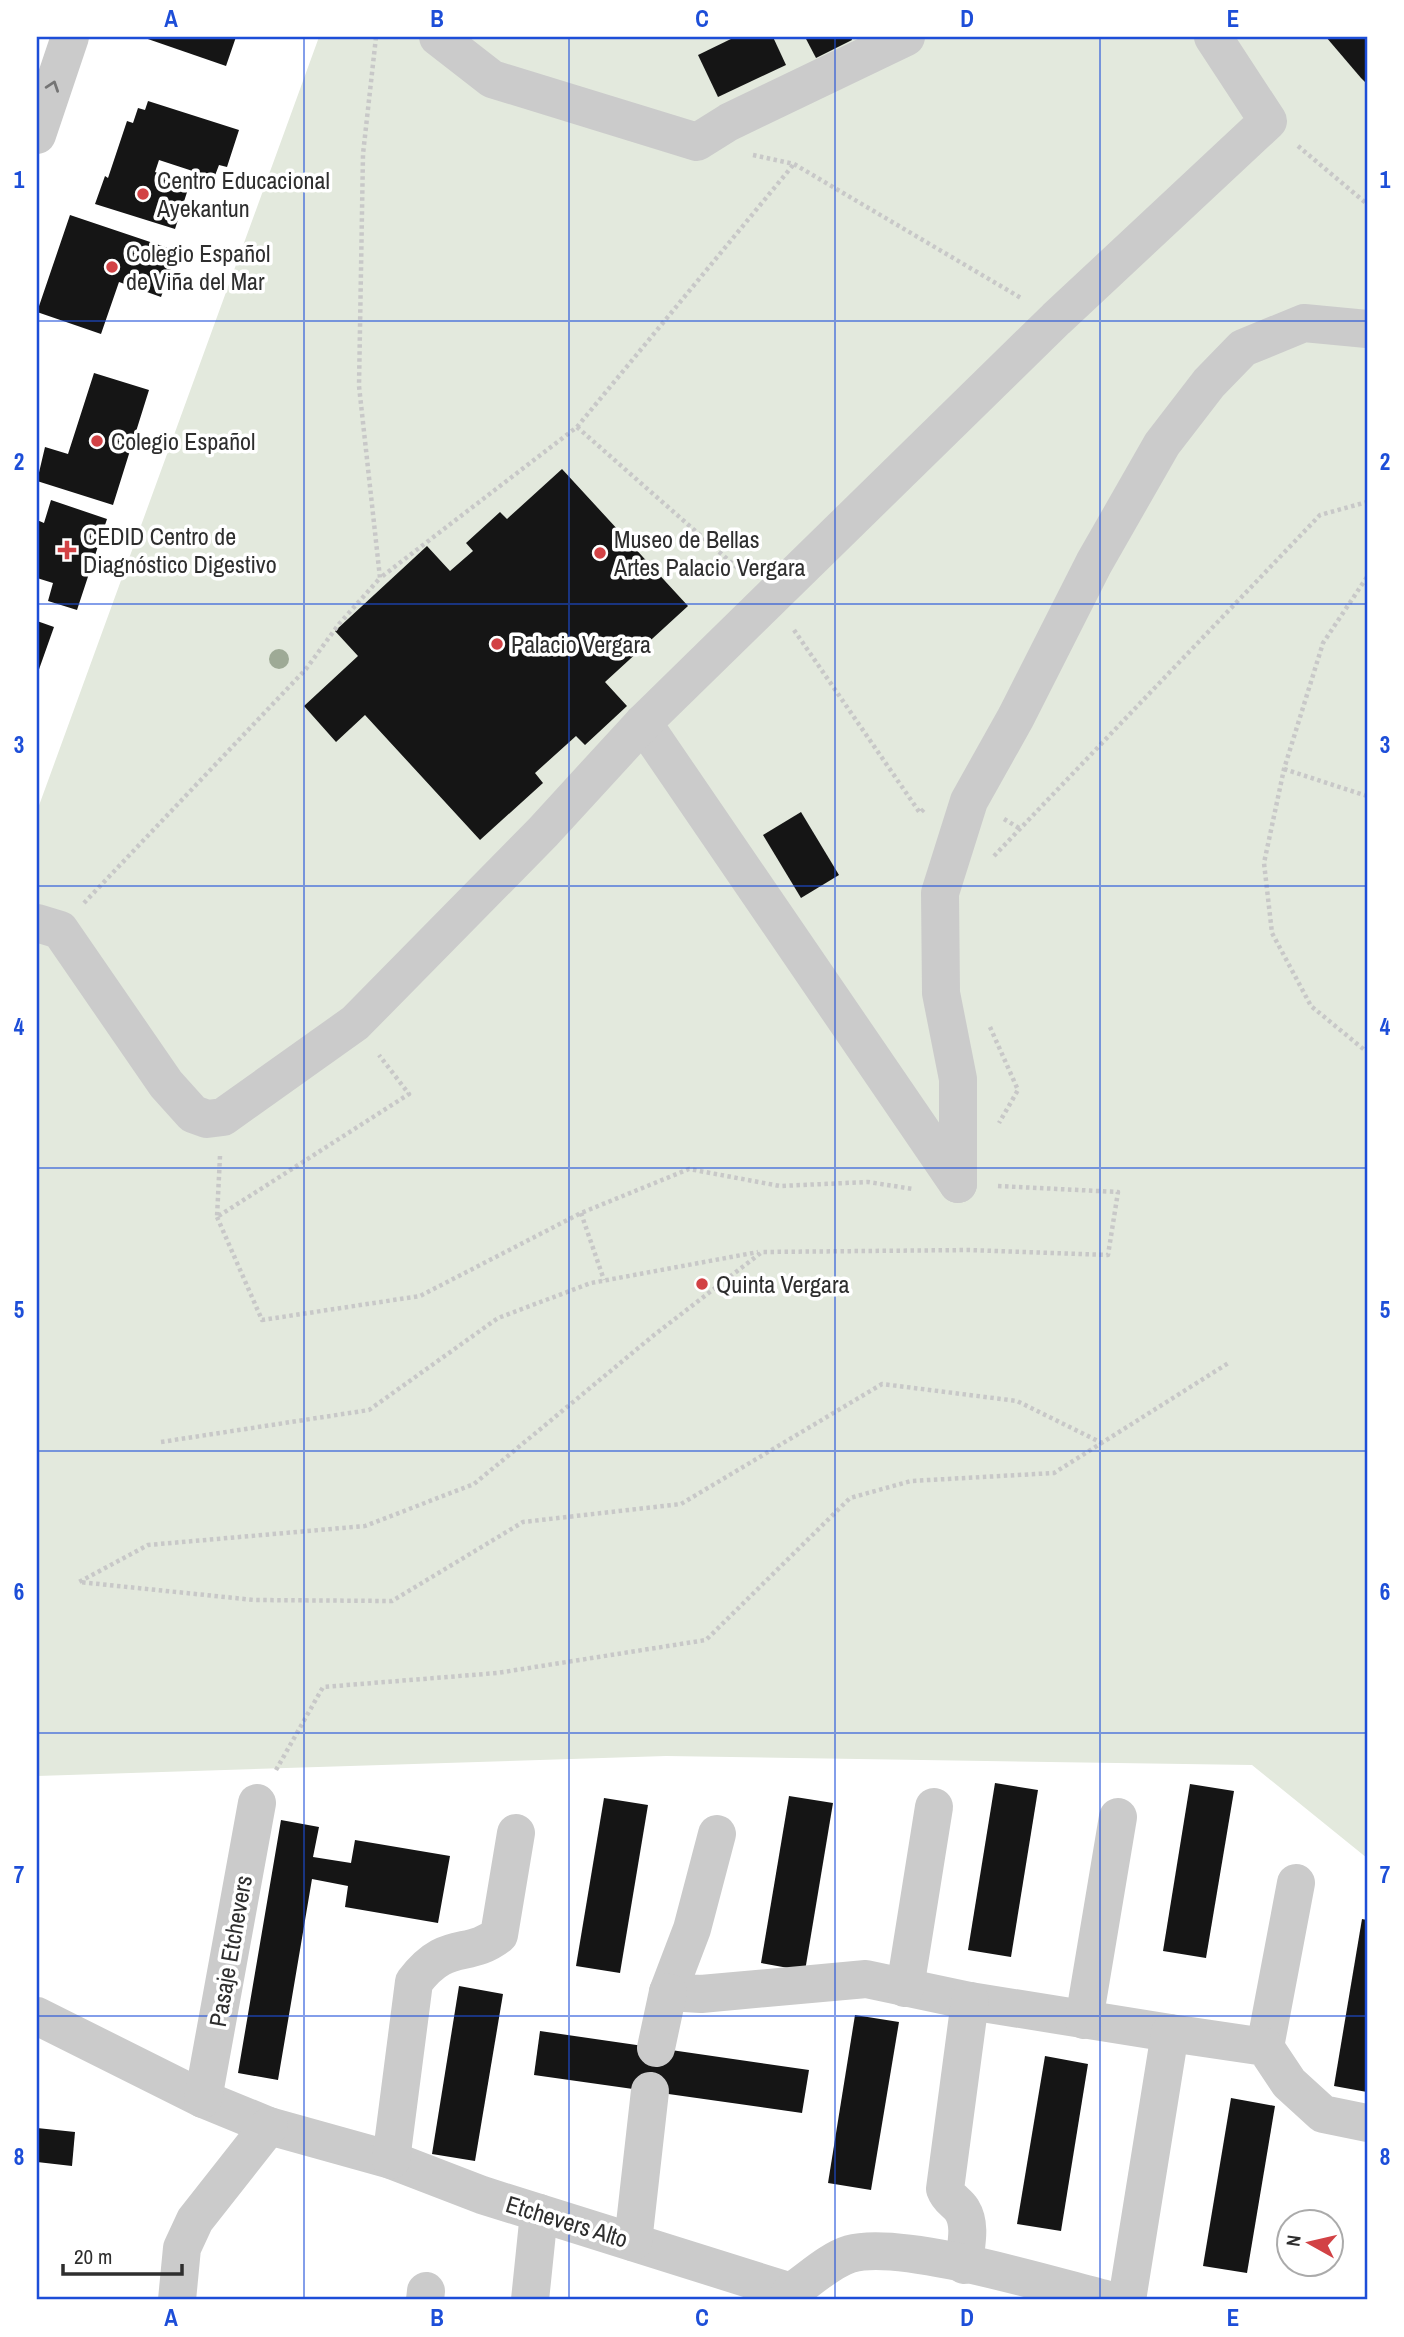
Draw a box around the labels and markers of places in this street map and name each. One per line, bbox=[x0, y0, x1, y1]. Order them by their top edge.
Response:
place label: Centro Educacional Ayekantun bbox=[156, 164, 330, 224]
marker: Centro Educacional Ayekantun bbox=[135, 186, 151, 202]
place label: Colegio Español de Viña del Mar bbox=[126, 237, 270, 297]
marker: Colegio Español de Viña del Mar bbox=[104, 259, 120, 275]
place label: Colegio Español bbox=[111, 425, 255, 457]
marker: Colegio Español bbox=[89, 433, 105, 449]
place label: CEDID Centro de Diagnóstico Digestivo bbox=[83, 520, 277, 580]
place label: Museo de Bellas Artes Palacio Vergara bbox=[613, 523, 806, 583]
marker: CEDID Centro de Diagnóstico Digestivo bbox=[57, 540, 77, 560]
marker: Museo de Bellas Artes Palacio Vergara bbox=[592, 545, 608, 561]
place label: Palacio Vergara bbox=[511, 628, 651, 660]
marker: Palacio Vergara bbox=[489, 636, 505, 652]
place label: Quinta Vergara bbox=[716, 1268, 850, 1300]
marker: Quinta Vergara bbox=[694, 1276, 710, 1292]

